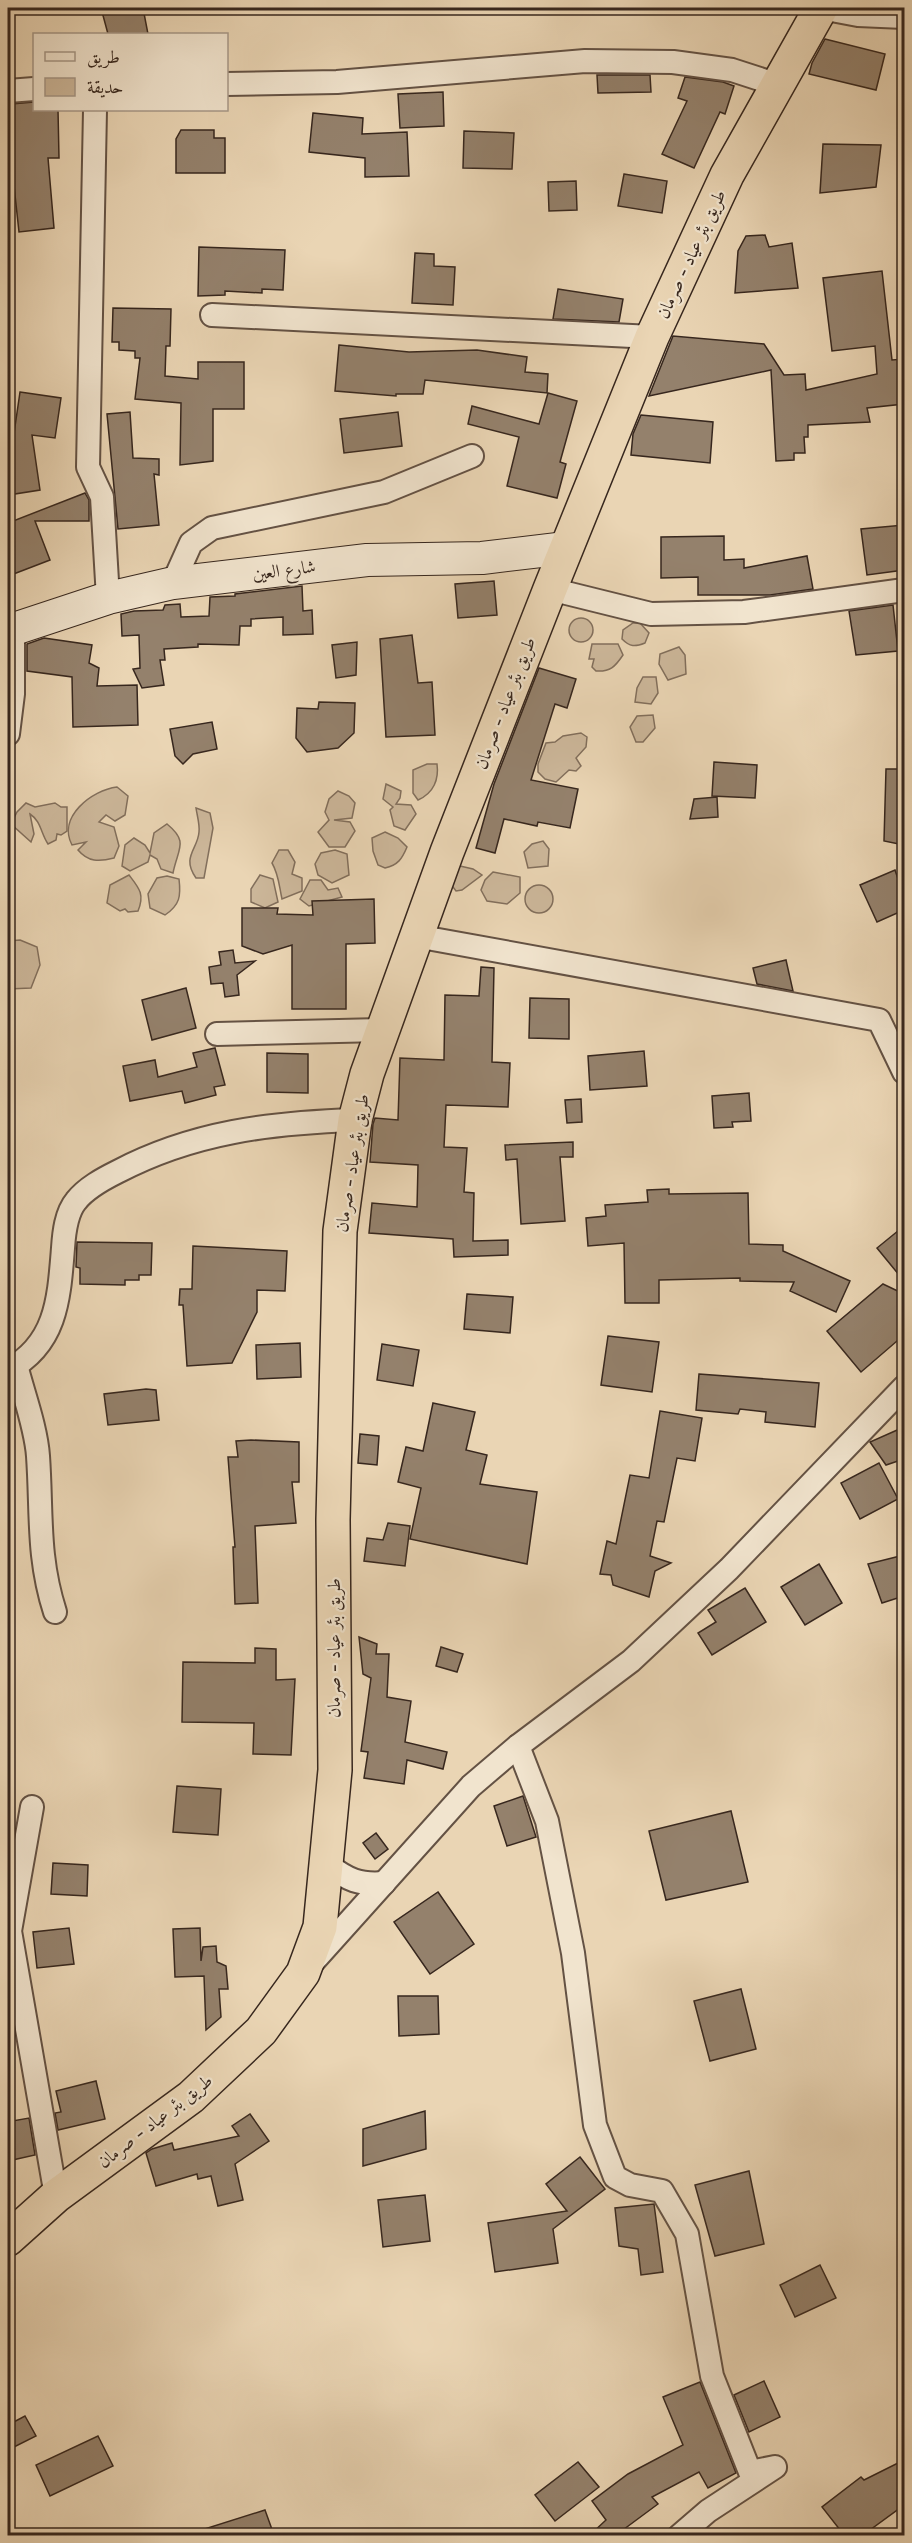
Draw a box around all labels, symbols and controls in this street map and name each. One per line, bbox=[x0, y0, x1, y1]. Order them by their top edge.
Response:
legend bbox=[33, 33, 228, 111]
text: طريق bbox=[87, 46, 120, 69]
text: حديقة bbox=[87, 76, 123, 98]
street label: طريق بئر عياد - صرمان bbox=[651, 186, 731, 322]
street label: شارع العين bbox=[251, 555, 317, 589]
street label: طريق بئر عياد - صرمان bbox=[470, 634, 541, 773]
street label: طريق بئر عياد - صرمان bbox=[330, 1092, 375, 1234]
street label: طريق بئر عياد - صرمان bbox=[323, 1578, 346, 1718]
street label: طريق بئر عياد - صرمان bbox=[93, 2069, 217, 2173]

